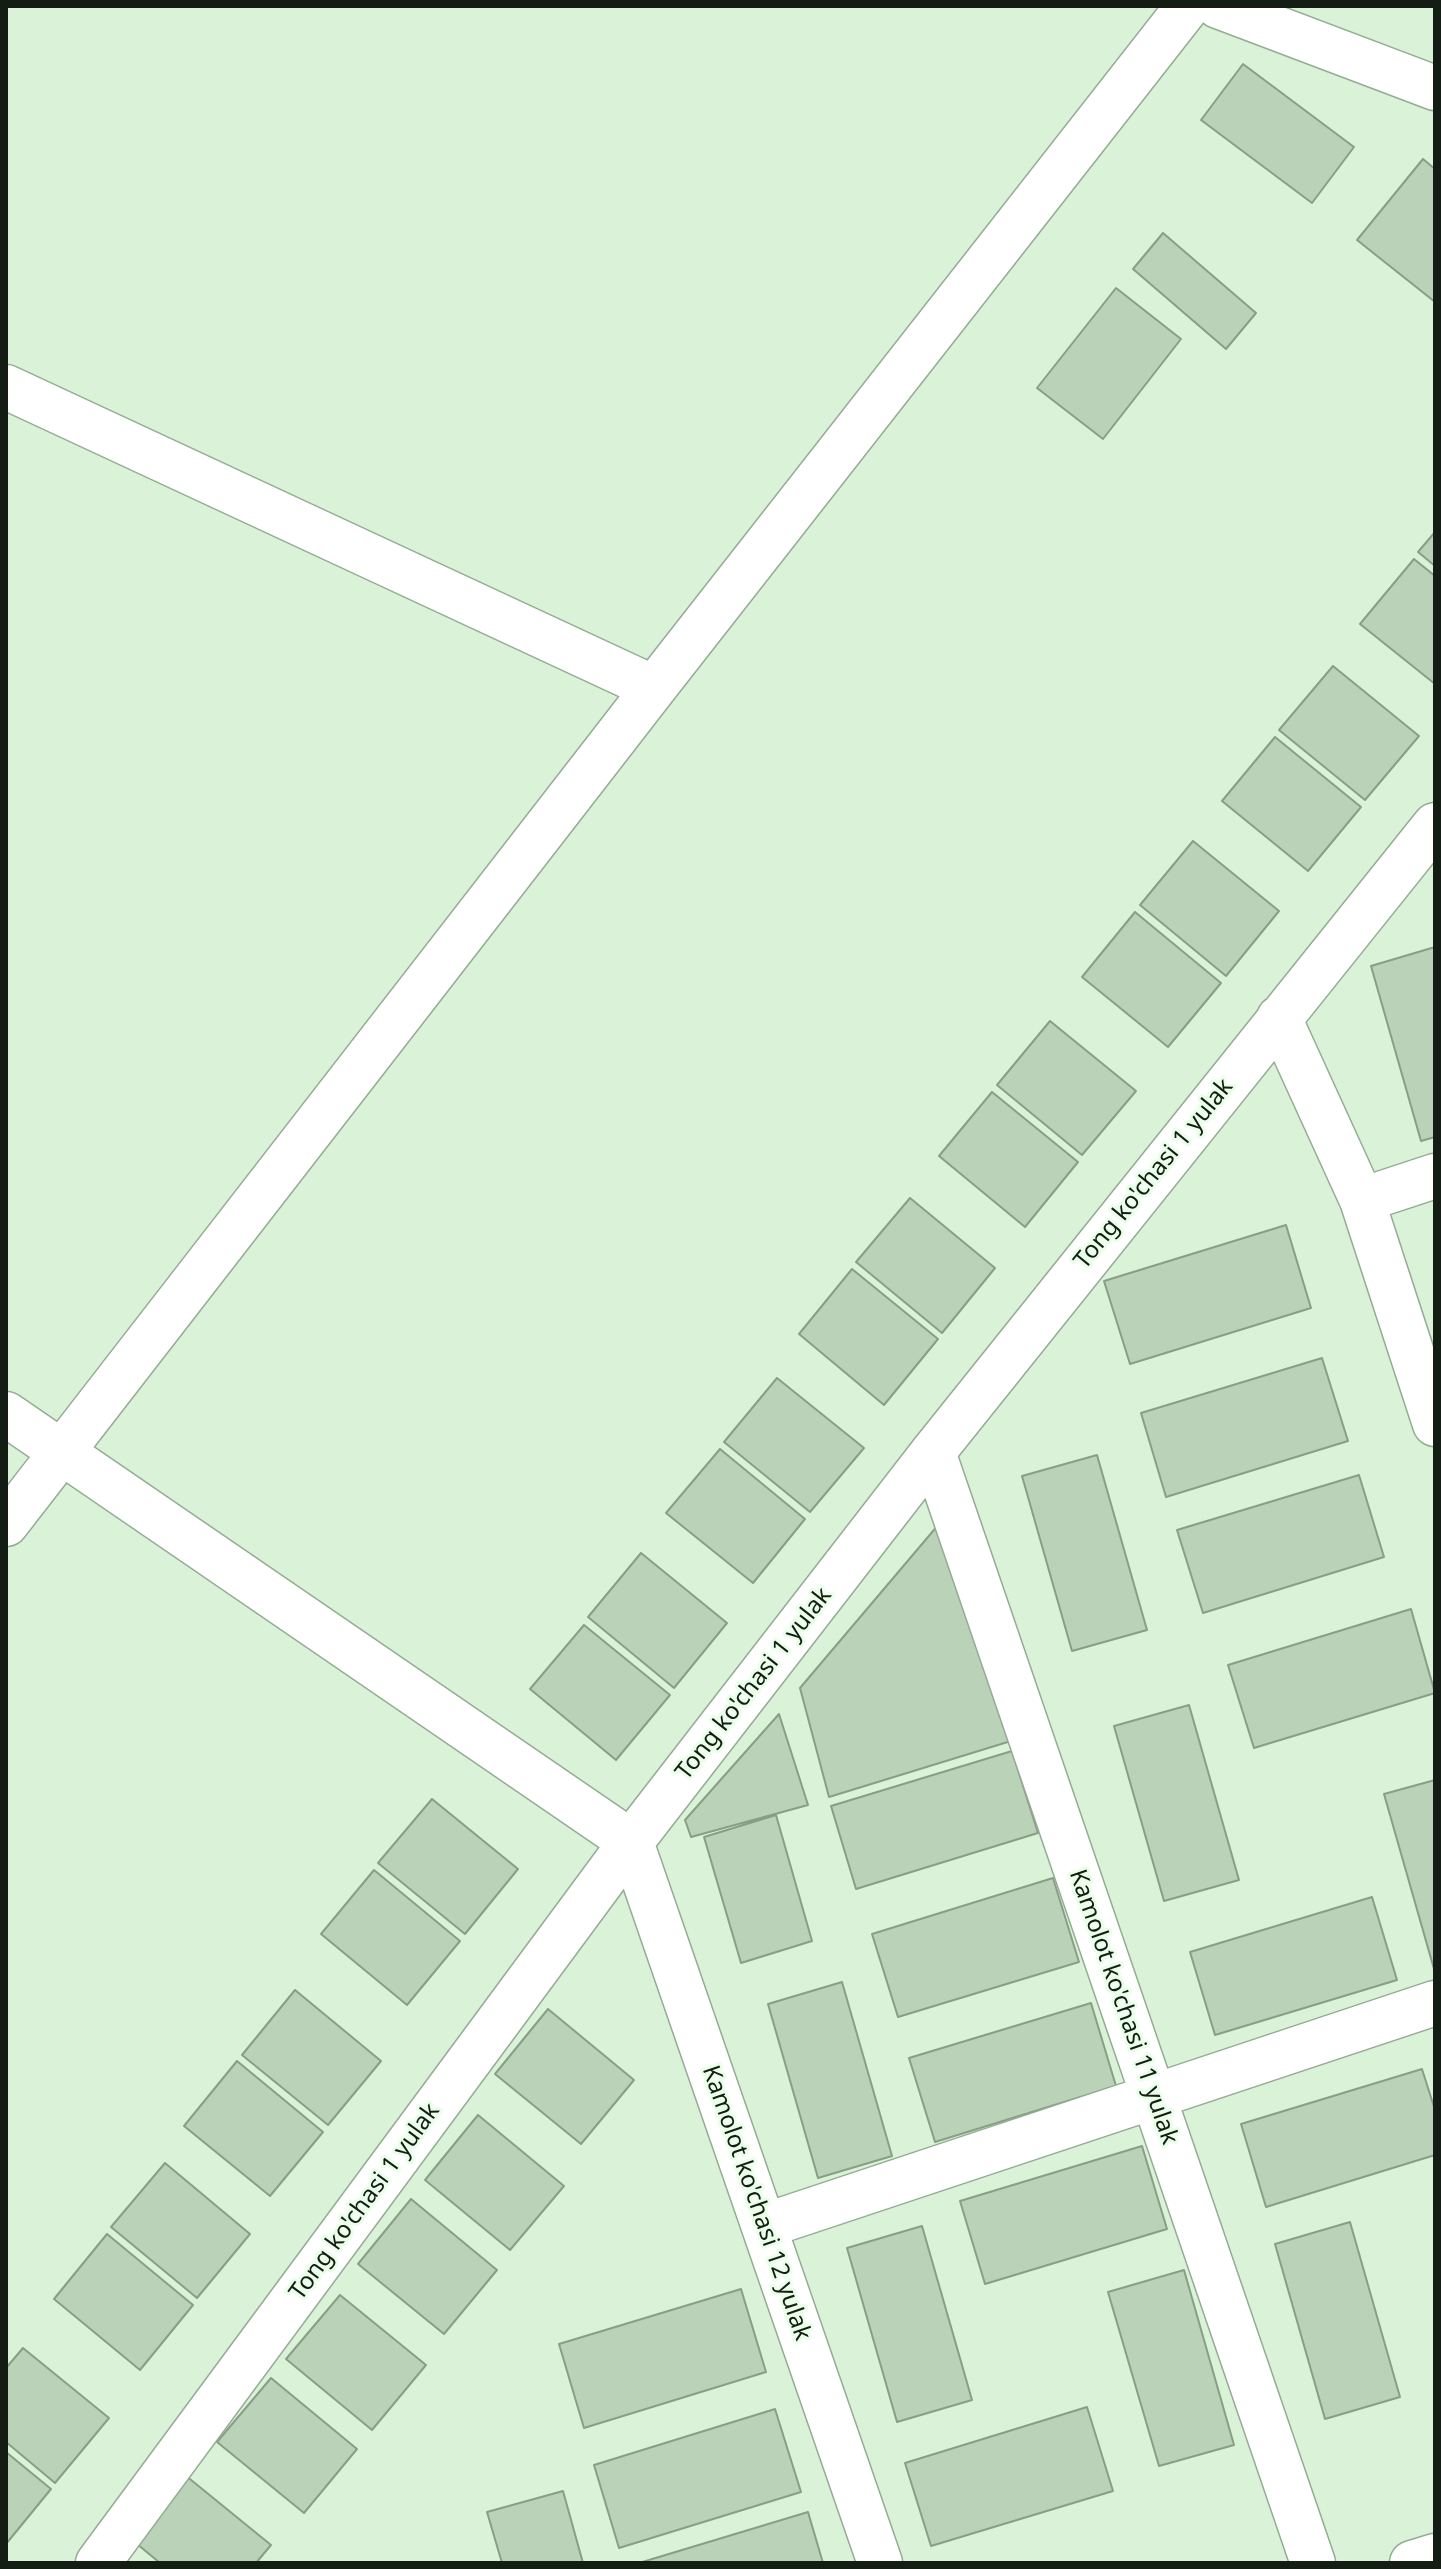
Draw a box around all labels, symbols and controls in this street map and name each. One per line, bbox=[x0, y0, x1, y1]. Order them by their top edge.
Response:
street label: Tong ko'chasi 1 yulak bbox=[1068, 1073, 1240, 1275]
street label: Tong ko'chasi 1 yulak bbox=[670, 1582, 838, 1786]
street label: Kamolot ko'chasi 11 yulak bbox=[1062, 1866, 1184, 2148]
street label: Kamolot ko'chasi 12 yulak bbox=[695, 2062, 817, 2344]
street label: Tong ko'chasi 1 yulak bbox=[284, 2098, 446, 2306]

